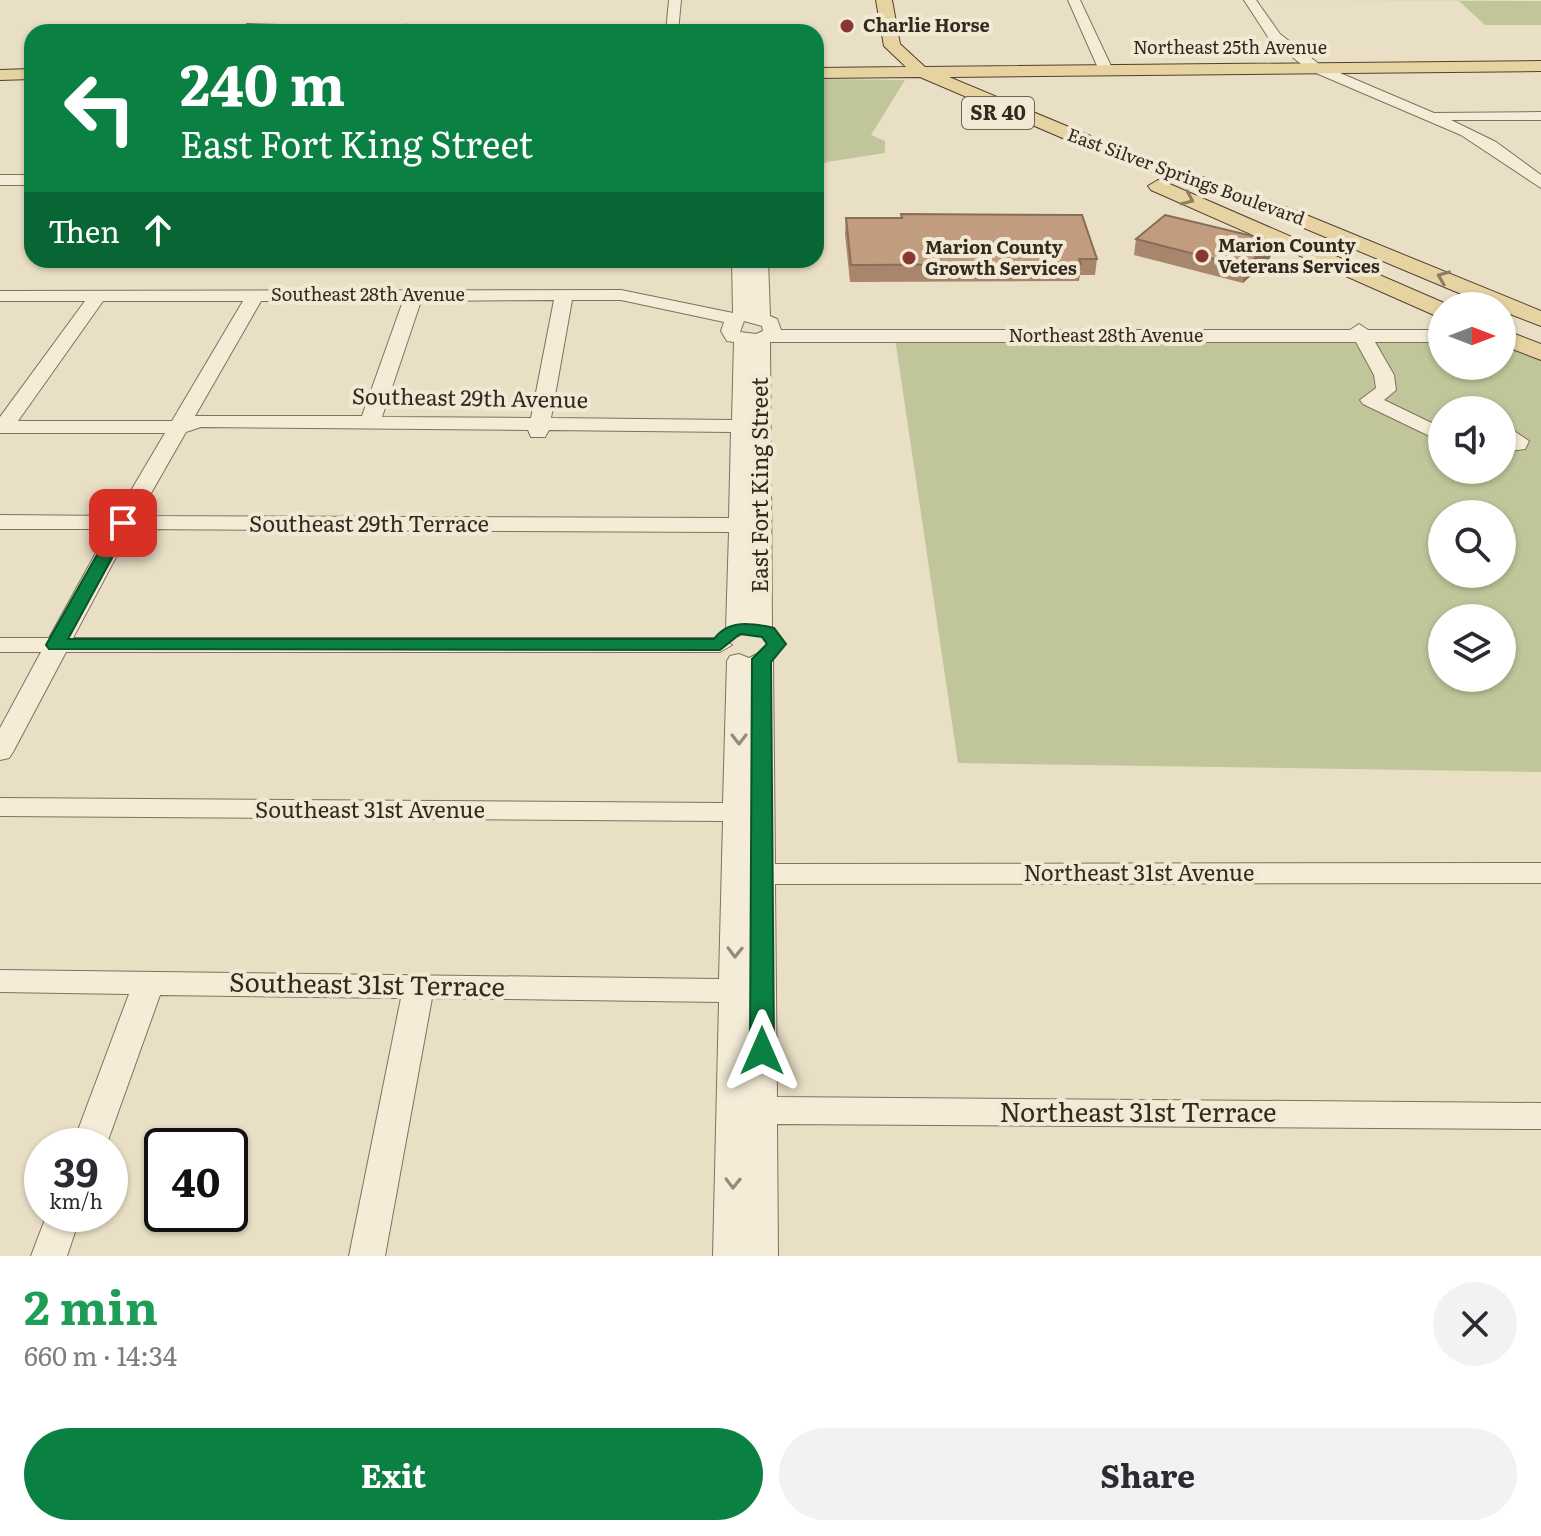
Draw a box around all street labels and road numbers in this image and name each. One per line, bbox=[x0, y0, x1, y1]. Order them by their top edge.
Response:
street label: Northeast 25th Avenue bbox=[1133, 33, 1327, 60]
road number: SR 40 bbox=[962, 97, 1034, 129]
street label: East Silver Springs Boulevard bbox=[1064, 120, 1309, 231]
street label: Southeast 28th Avenue bbox=[271, 280, 465, 307]
street label: Northeast 28th Avenue bbox=[1009, 321, 1203, 348]
street label: East Fort King Street bbox=[742, 377, 775, 593]
street label: Southeast 29th Avenue bbox=[352, 378, 588, 415]
street label: Southeast 29th Terrace bbox=[249, 506, 489, 539]
street label: Southeast 31st Avenue bbox=[255, 792, 485, 825]
street label: Northeast 31st Avenue bbox=[1024, 855, 1254, 888]
street label: Southeast 31st Terrace bbox=[229, 961, 505, 1004]
street label: Northeast 31st Terrace bbox=[1000, 1091, 1276, 1130]

